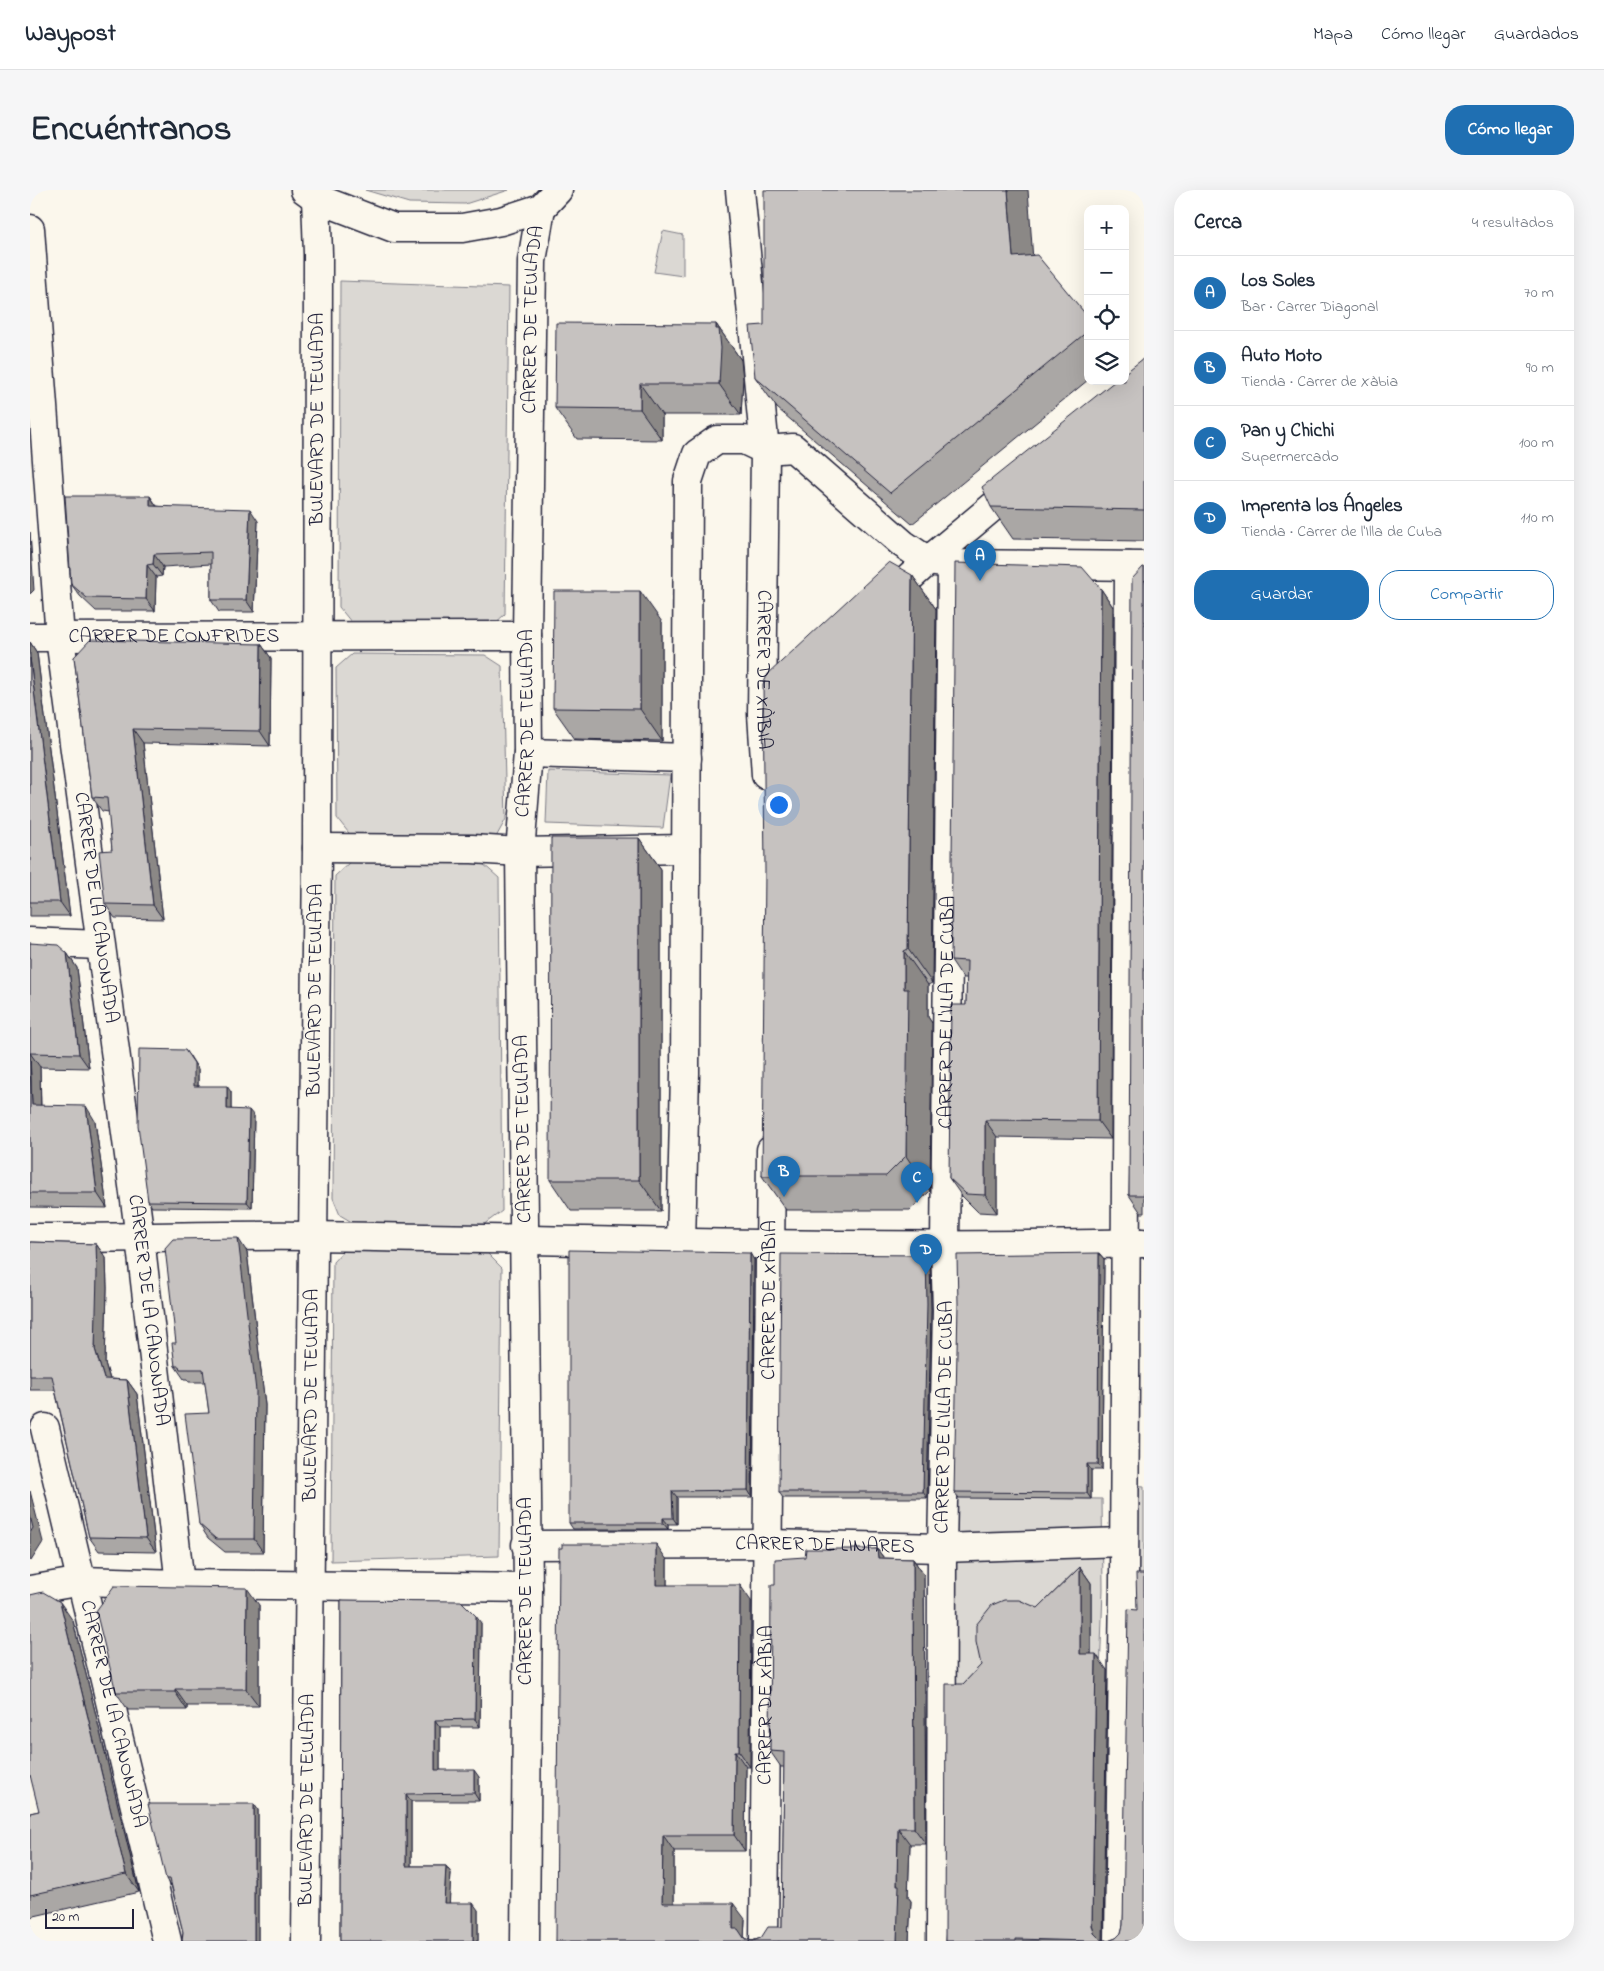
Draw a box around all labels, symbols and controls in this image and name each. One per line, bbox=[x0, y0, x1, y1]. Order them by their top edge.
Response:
text: Waypost bbox=[25, 17, 116, 52]
text: Mapa bbox=[1313, 22, 1353, 48]
text: Cómo llegar bbox=[1381, 22, 1466, 48]
text: Guardados bbox=[1494, 22, 1579, 48]
text: Encuéntranos bbox=[30, 105, 232, 156]
button: Cómo llegar bbox=[1445, 105, 1574, 155]
map controls bbox=[1084, 205, 1129, 385]
button: + bbox=[1084, 205, 1129, 250]
text: Cerca bbox=[1194, 208, 1242, 238]
text: 4 resultados bbox=[1472, 211, 1554, 235]
street label: CARRER DE TEULADA bbox=[515, 223, 552, 414]
button: − bbox=[1084, 250, 1129, 295]
text: Los Soles bbox=[1241, 268, 1315, 295]
text: A bbox=[1205, 281, 1215, 305]
text: 70 m bbox=[1524, 281, 1554, 305]
button: locate bbox=[1084, 295, 1129, 340]
text: Bar · Carrer Diagonal bbox=[1241, 295, 1378, 319]
street label: BULEVARD DE TEULADA bbox=[303, 313, 332, 527]
button: layers bbox=[1084, 340, 1129, 385]
text: Auto Moto bbox=[1241, 343, 1322, 370]
text: B bbox=[1205, 356, 1215, 380]
text: 90 m bbox=[1526, 356, 1554, 380]
text: Tienda · Carrer de Xàbia bbox=[1241, 370, 1398, 394]
text: Pan y Chichi bbox=[1241, 418, 1334, 445]
text: C bbox=[1206, 431, 1214, 455]
text: 100 m bbox=[1519, 431, 1554, 455]
text: Supermercado bbox=[1241, 445, 1339, 469]
text: Imprenta los Ángeles bbox=[1241, 493, 1403, 520]
text: D bbox=[1204, 506, 1216, 530]
text: 110 m bbox=[1520, 506, 1554, 530]
text: Tienda · Carrer de l'Illa de Cuba bbox=[1241, 520, 1442, 544]
pin: A bbox=[964, 540, 996, 581]
button: Guardar bbox=[1194, 570, 1369, 620]
button: Compartir bbox=[1379, 570, 1554, 620]
street label: CARRER DE XÀBIA bbox=[747, 590, 779, 751]
street label: CARRER DE CONFRIDES bbox=[69, 622, 280, 651]
street label: CARRER DE TEULADA bbox=[508, 629, 543, 819]
street label: CARRER DE LA CANONADA bbox=[66, 790, 126, 1025]
your location bbox=[766, 792, 792, 818]
street label: BULEVARD DE TEULADA bbox=[300, 883, 331, 1098]
street label: CARRER DE L'ILLA DE CUBA bbox=[932, 895, 963, 1129]
street label: CARRER DE TEULADA bbox=[508, 1035, 540, 1223]
pin: B bbox=[768, 1156, 800, 1197]
pin: C bbox=[901, 1162, 933, 1203]
street label: CARRER DE LA CANONADA bbox=[120, 1193, 176, 1427]
street label: CARRER DE XÀBIA bbox=[754, 1220, 785, 1380]
pin: D bbox=[910, 1234, 942, 1275]
street label: BULEVARD DE TEULADA bbox=[296, 1288, 327, 1503]
street label: CARRER DE L'ILLA DE CUBA bbox=[928, 1300, 962, 1534]
street label: CARRER DE TEULADA bbox=[512, 1497, 541, 1685]
street label: CARRER DE LINARES bbox=[735, 1529, 915, 1562]
street label: CARRER DE LA CANONADA bbox=[72, 1597, 154, 1831]
street label: CARRER DE XÀBIA bbox=[751, 1625, 781, 1785]
street label: BULEVARD DE TEULADA bbox=[292, 1693, 323, 1908]
scale bar bbox=[45, 1906, 134, 1929]
text: 20 m bbox=[52, 1907, 79, 1928]

